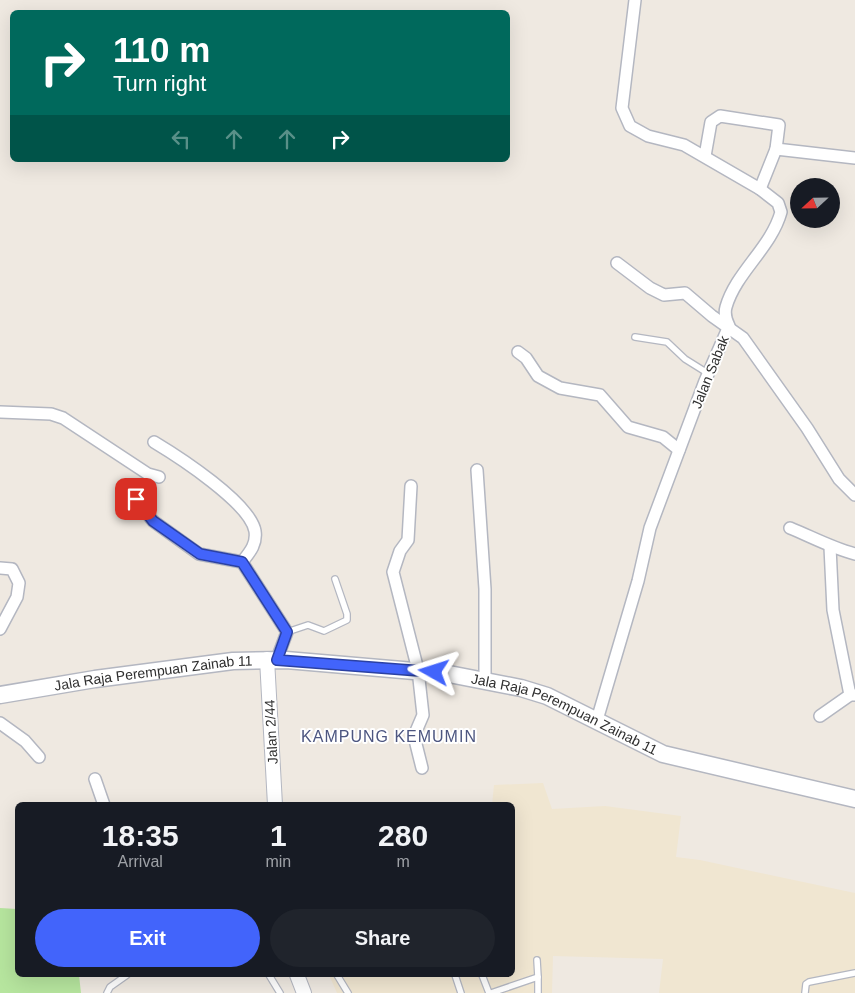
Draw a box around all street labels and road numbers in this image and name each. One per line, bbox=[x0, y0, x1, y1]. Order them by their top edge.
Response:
street label: Jalan Sabak bbox=[688, 332, 732, 411]
street label: Jala Raja Perempuan Zainab 11 bbox=[53, 653, 253, 694]
street label: Jala Raja Perempuan Zainab 11 bbox=[470, 671, 660, 758]
street label: Jalan 2/44 bbox=[261, 699, 281, 765]

